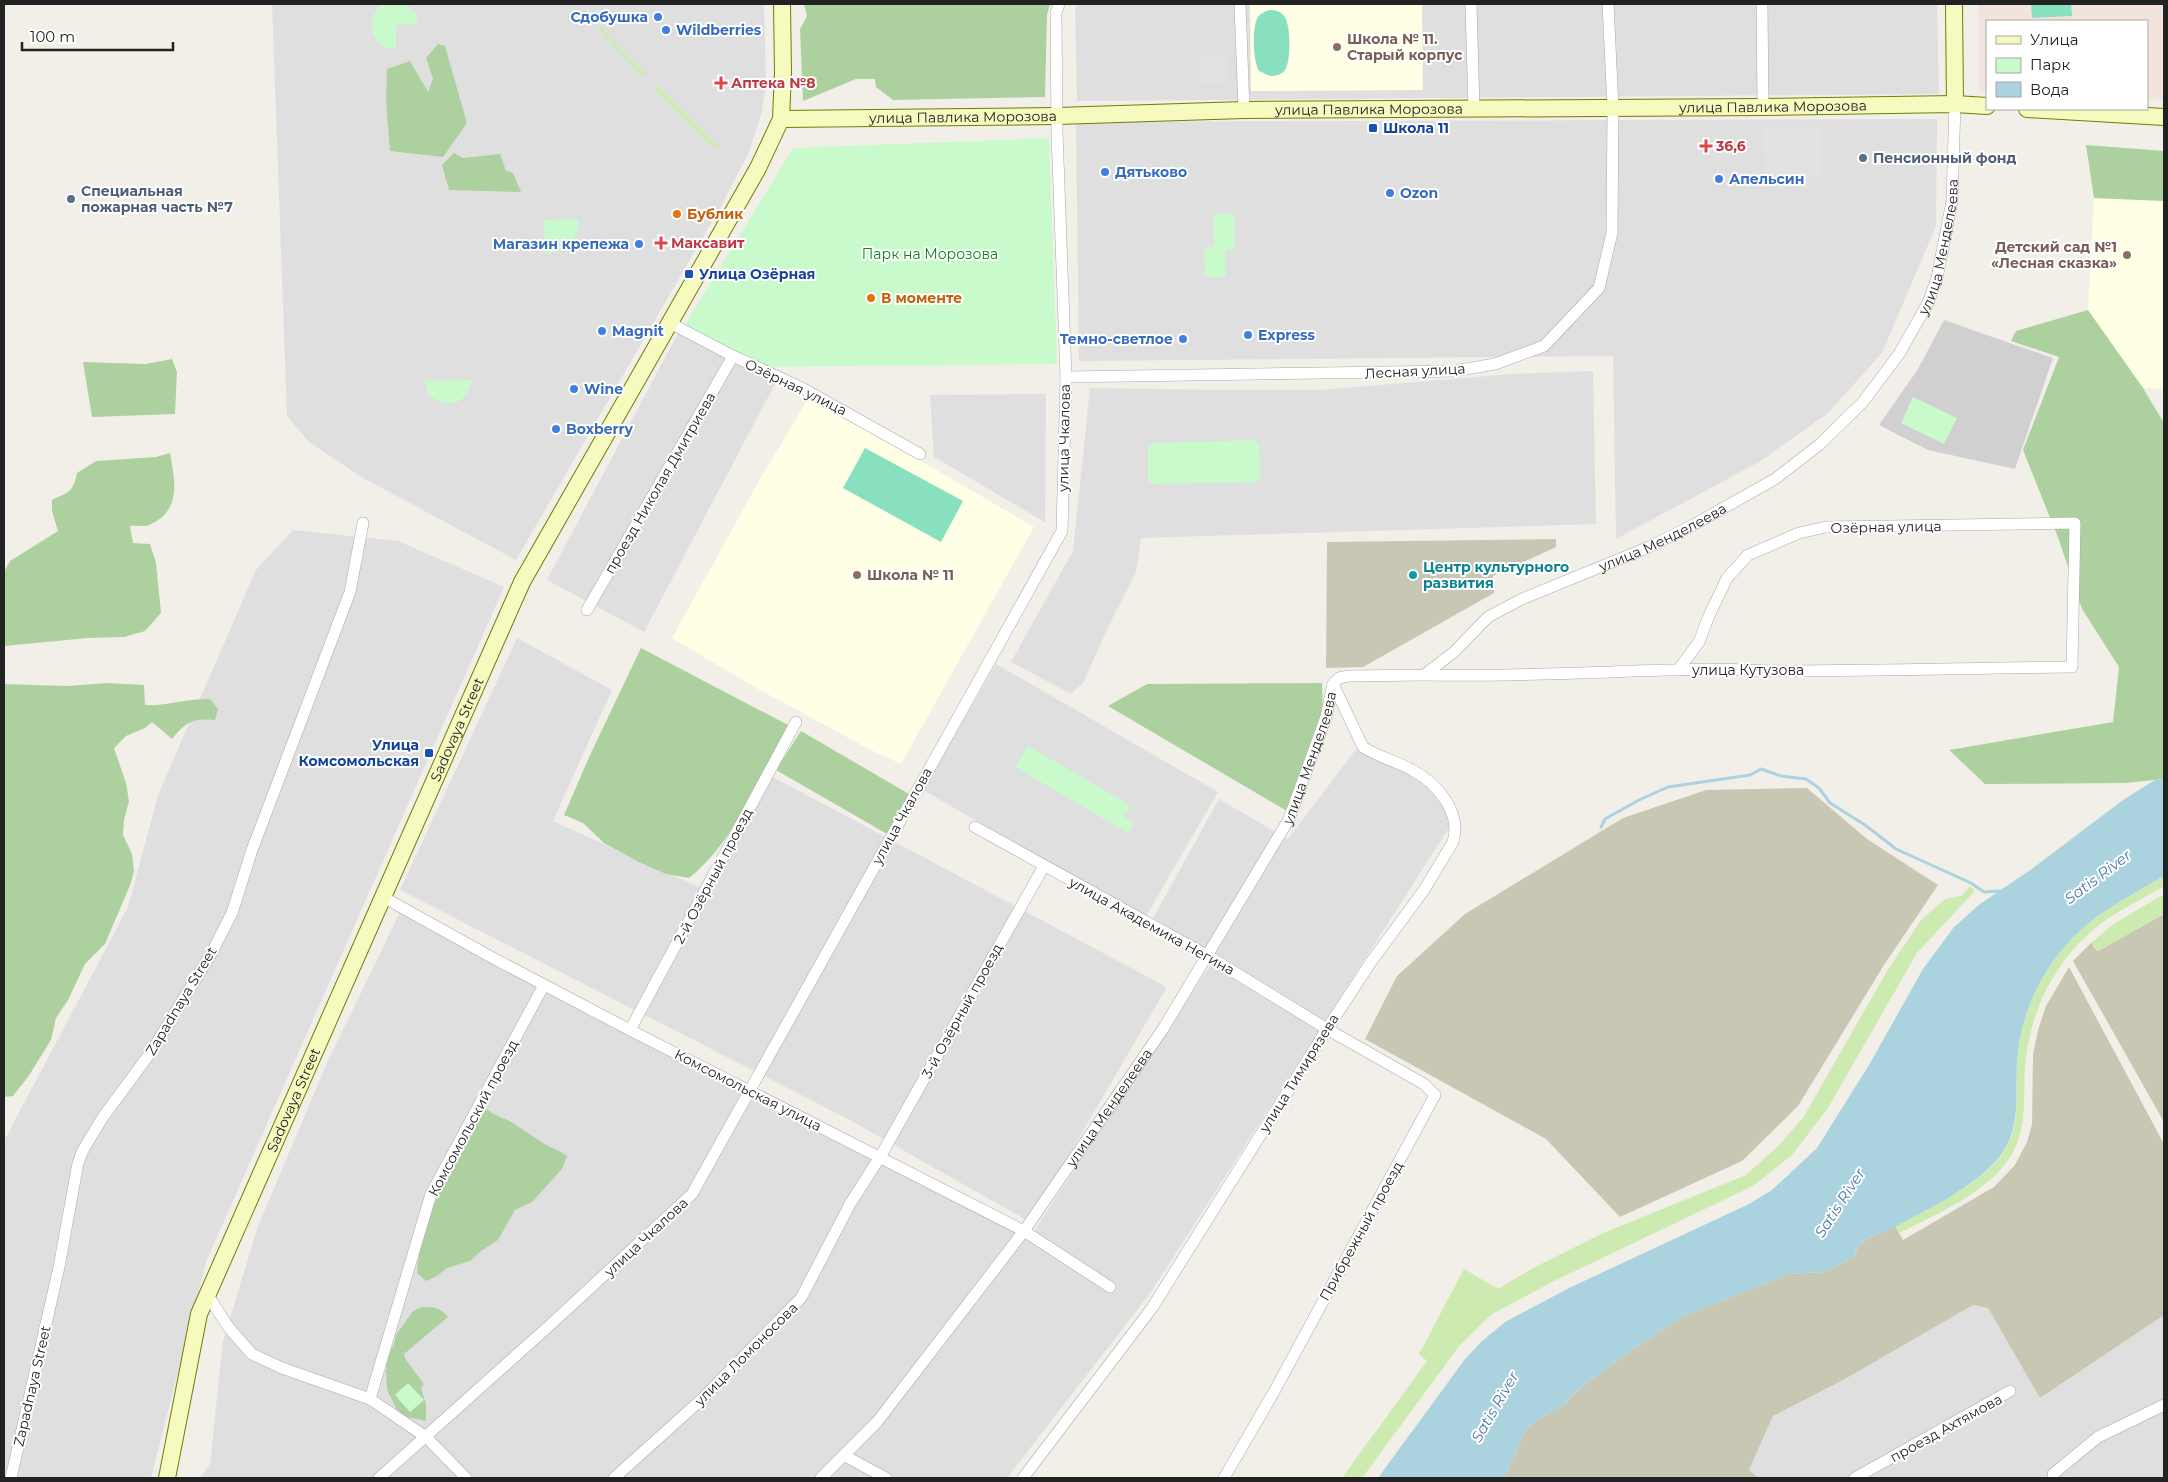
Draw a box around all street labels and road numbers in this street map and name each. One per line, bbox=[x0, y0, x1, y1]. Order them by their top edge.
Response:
street label: улица Павлика Морозова bbox=[1678, 96, 1867, 116]
street label: улица Павлика Морозова bbox=[1274, 100, 1463, 119]
street label: улица Павлика Морозова bbox=[868, 107, 1057, 127]
street label: улица Менделеева bbox=[1914, 179, 1962, 319]
street label: Озёрная улица bbox=[742, 355, 850, 419]
street label: Лесная улица bbox=[1364, 359, 1466, 383]
street label: улица Чкалова bbox=[1054, 384, 1074, 493]
street label: проезд Николая Дмитриева bbox=[600, 389, 720, 577]
street label: улица Менделеева bbox=[1595, 499, 1730, 576]
street label: Озёрная улица bbox=[1830, 517, 1942, 537]
street label: улица Кутузова bbox=[1691, 661, 1804, 679]
street label: Sadovaya Street bbox=[426, 674, 488, 784]
street label: улица Менделеева bbox=[1278, 690, 1340, 829]
street label: улица Чкалова bbox=[867, 764, 936, 868]
street label: 2-й Озёрный проезд bbox=[670, 805, 756, 947]
street label: улица Академика Негина bbox=[1065, 872, 1238, 979]
street label: 3-й Озёрный проезд bbox=[917, 941, 1007, 1081]
street label: Zapadnaya Street bbox=[141, 943, 221, 1059]
street label: улица Тимирязева bbox=[1255, 1010, 1343, 1136]
street label: Комсомольский проезд bbox=[424, 1037, 522, 1199]
street label: Sadovaya Street bbox=[263, 1045, 324, 1155]
street label: Комсомольская улица bbox=[671, 1045, 825, 1135]
street label: улица Менделеева bbox=[1061, 1045, 1156, 1171]
street label: Прибрежный проезд bbox=[1315, 1158, 1407, 1304]
street label: улица Чкалова bbox=[600, 1194, 692, 1281]
street label: улица Ломоносова bbox=[690, 1299, 801, 1410]
street label: Zapadnaya Street bbox=[9, 1323, 55, 1448]
street label: проезд Ахтямова bbox=[1887, 1390, 2005, 1466]

